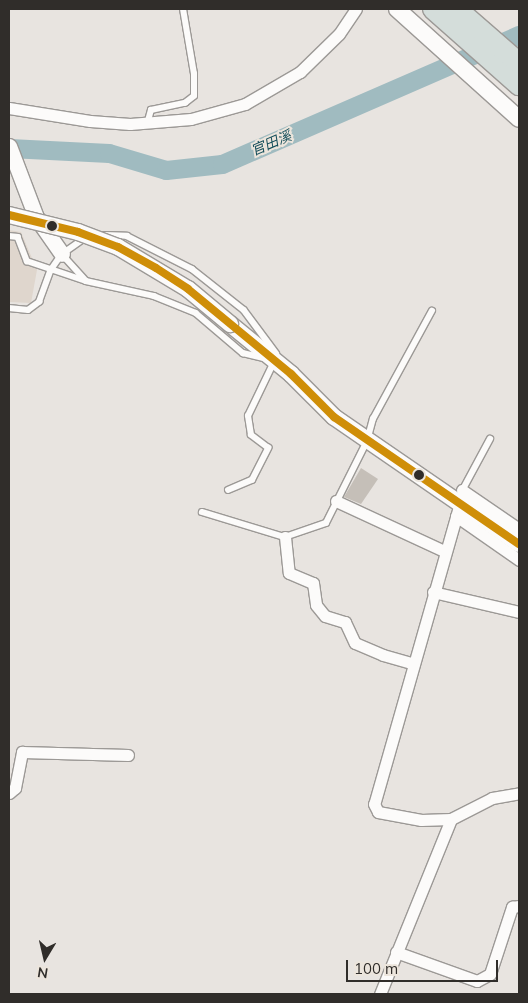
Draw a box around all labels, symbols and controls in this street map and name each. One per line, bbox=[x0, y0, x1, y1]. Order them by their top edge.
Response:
water label: 官田溪 bbox=[248, 127, 294, 159]
unlabelled marker bbox=[47, 221, 57, 231]
unlabelled marker bbox=[414, 470, 424, 480]
north arrow bbox=[20, 933, 70, 983]
scale bar bbox=[348, 950, 500, 982]
text: 100 m bbox=[354, 959, 398, 978]
text: N bbox=[36, 963, 49, 983]

